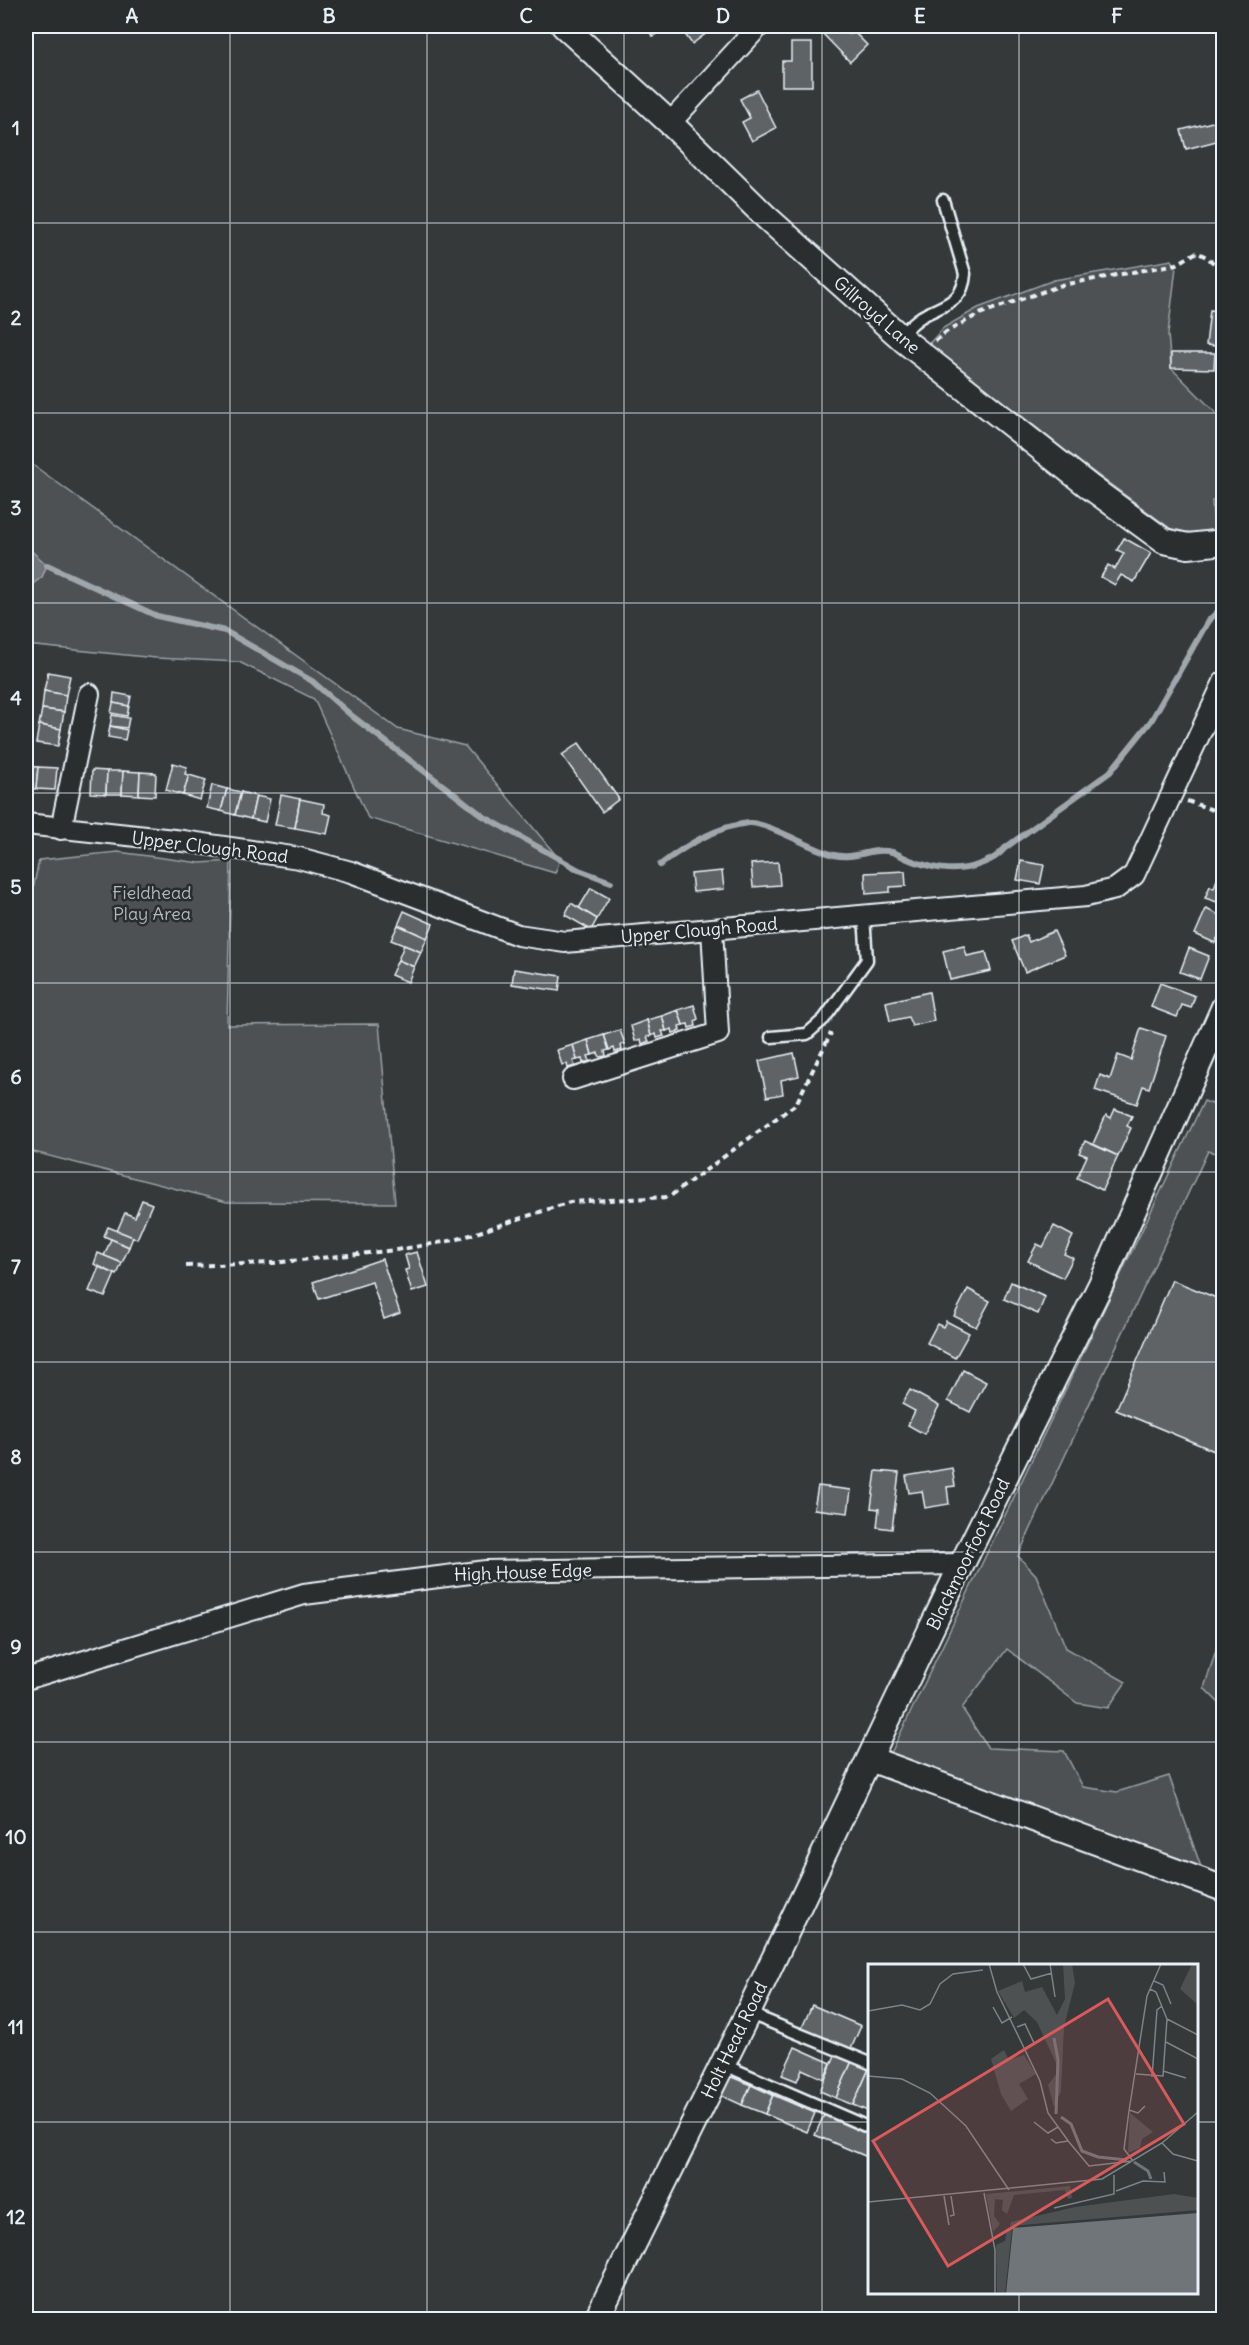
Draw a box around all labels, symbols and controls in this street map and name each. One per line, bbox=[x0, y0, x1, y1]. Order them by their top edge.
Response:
text: A bbox=[126, 3, 139, 28]
text: B bbox=[322, 3, 336, 28]
text: C bbox=[519, 3, 533, 28]
text: D bbox=[716, 3, 730, 28]
text: E bbox=[914, 3, 926, 28]
text: F bbox=[1111, 3, 1123, 28]
text: 1 bbox=[12, 115, 20, 140]
street label: Gillroyd Lane bbox=[829, 271, 925, 359]
text: 2 bbox=[11, 305, 22, 330]
text: 3 bbox=[10, 495, 22, 520]
text: 4 bbox=[10, 685, 22, 710]
street label: Upper Clough Road bbox=[131, 826, 290, 868]
text: 5 bbox=[10, 874, 22, 899]
park label: Fieldhead Play Area bbox=[112, 881, 192, 925]
street label: Upper Clough Road bbox=[620, 912, 779, 948]
text: 6 bbox=[10, 1064, 22, 1089]
text: 7 bbox=[11, 1254, 21, 1279]
text: 8 bbox=[10, 1444, 22, 1469]
street label: Blackmoorfoot Road bbox=[921, 1474, 1015, 1634]
street label: High House Edge bbox=[454, 1558, 592, 1586]
text: 9 bbox=[10, 1634, 22, 1659]
text: 10 bbox=[5, 1824, 27, 1849]
inset map bbox=[868, 1964, 1198, 2294]
street label: Holt Head Road bbox=[696, 1977, 772, 2102]
text: 11 bbox=[8, 2014, 24, 2039]
text: 12 bbox=[7, 2204, 25, 2229]

